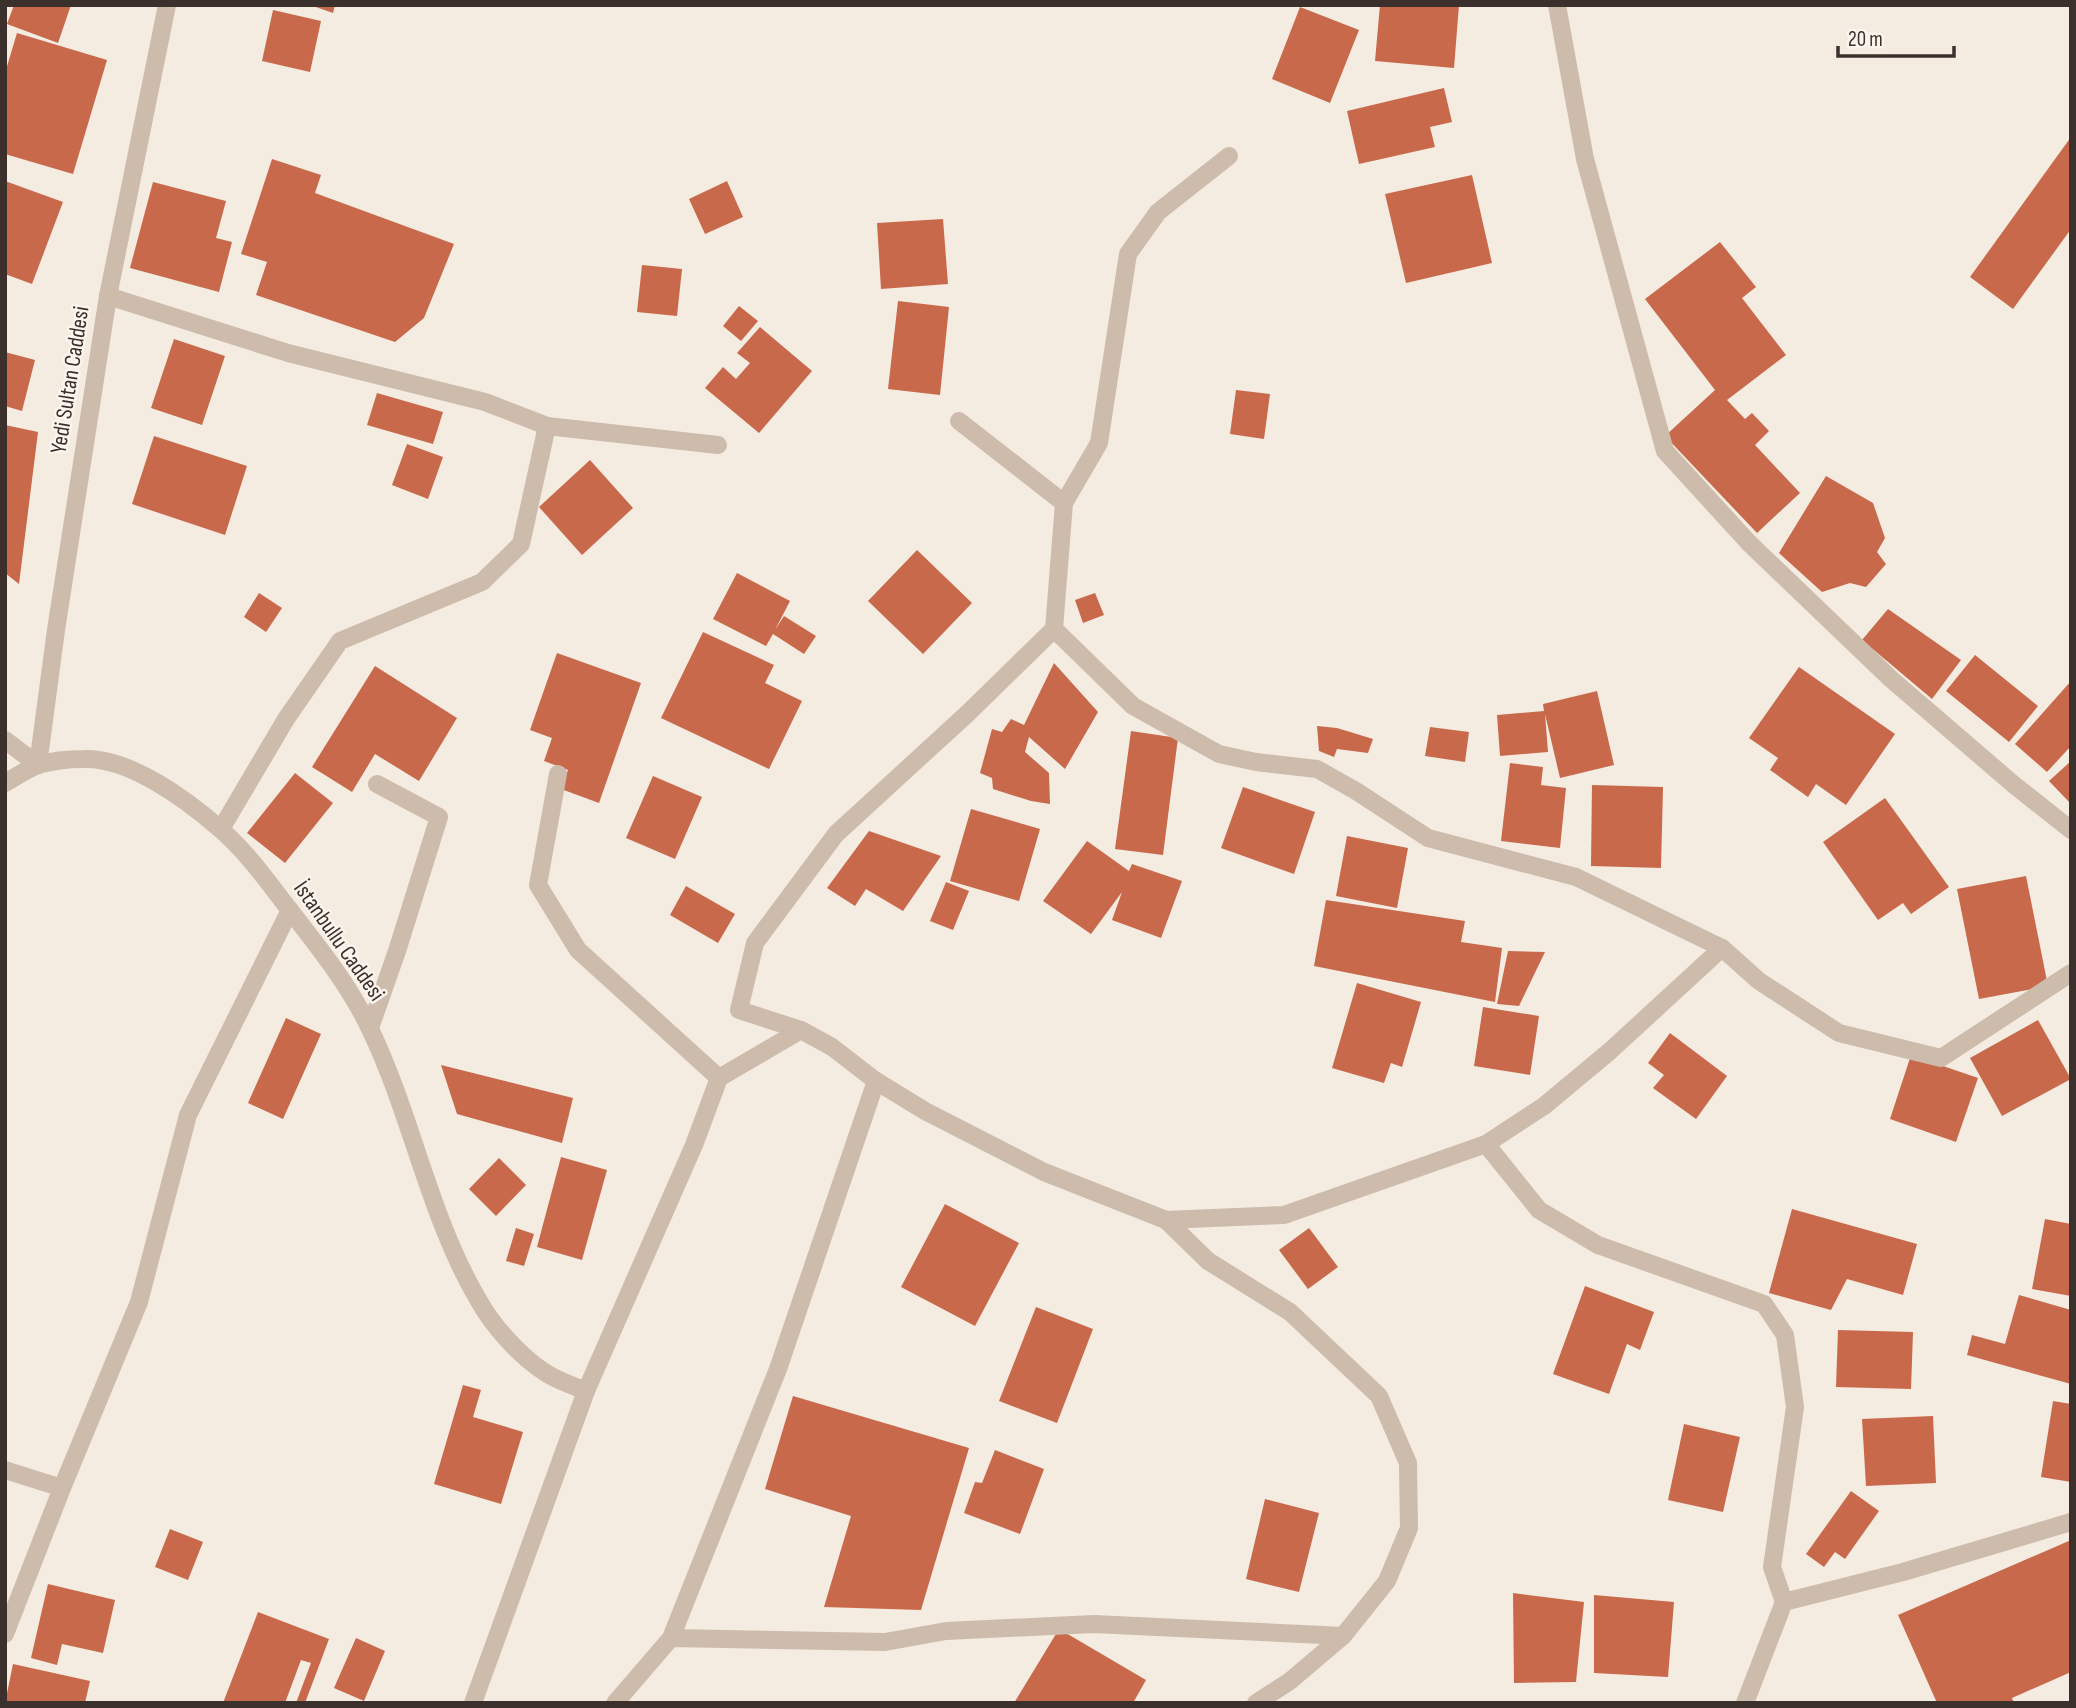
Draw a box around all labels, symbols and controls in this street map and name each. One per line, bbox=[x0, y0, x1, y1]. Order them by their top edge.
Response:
scale bar bbox=[1838, 14, 1954, 58]
text: 20 m bbox=[1848, 27, 1883, 52]
street label: Yedi Sultan Caddesi bbox=[45, 304, 95, 456]
street label: İstanbullu Caddesi bbox=[287, 876, 391, 1006]

